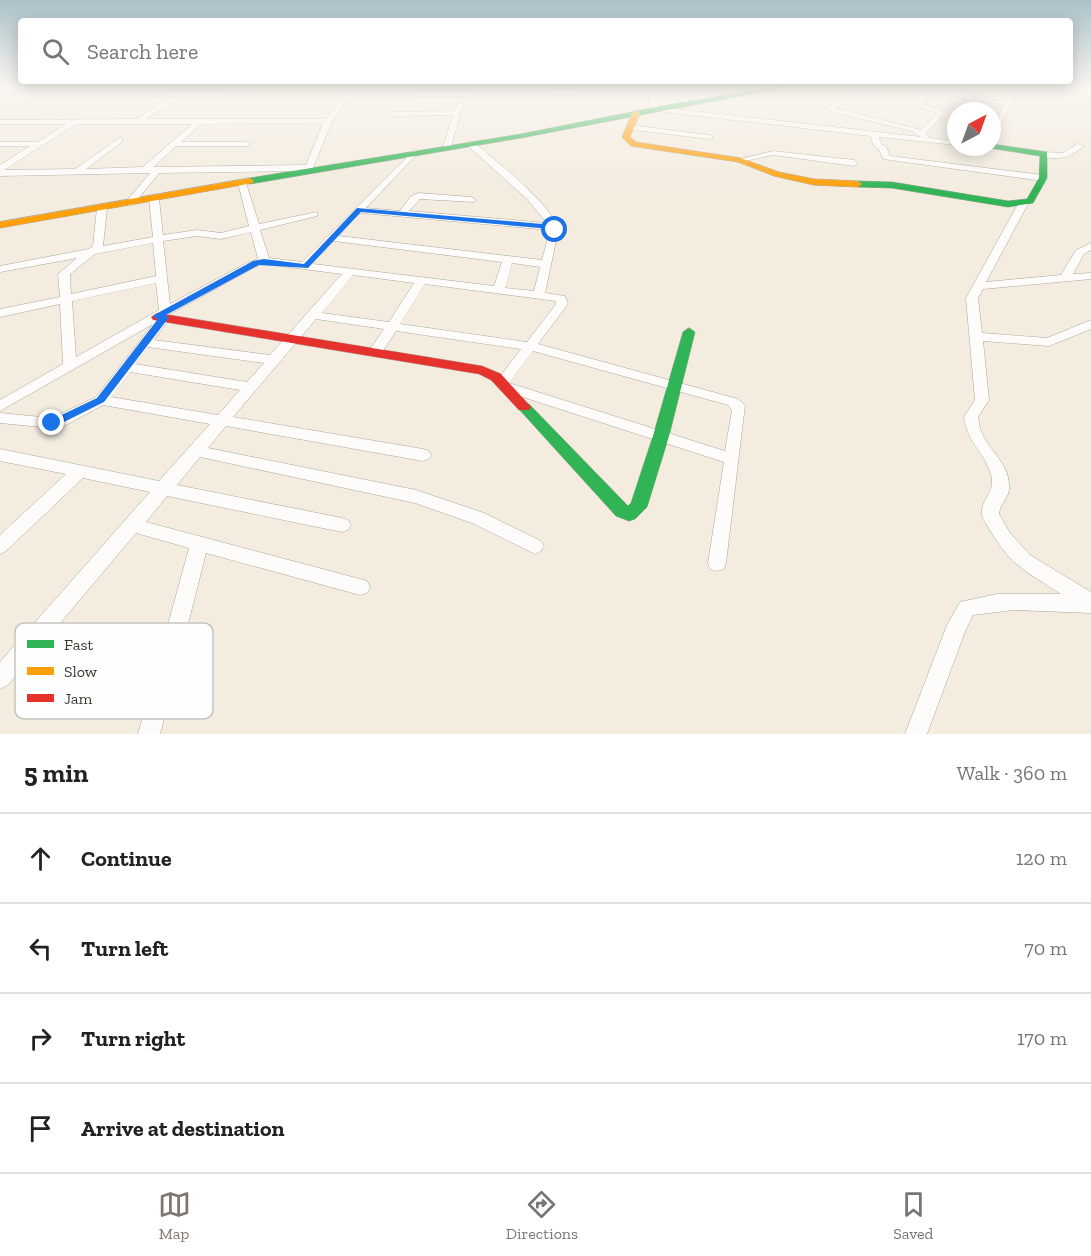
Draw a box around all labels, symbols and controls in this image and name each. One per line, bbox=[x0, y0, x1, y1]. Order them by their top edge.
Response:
search box bbox=[18, 18, 1073, 84]
icon: search bbox=[39, 35, 72, 68]
text: Search here bbox=[87, 38, 198, 65]
north arrow bbox=[947, 102, 1001, 156]
route start bbox=[541, 216, 567, 242]
route end bbox=[38, 409, 64, 435]
legend bbox=[15, 623, 213, 719]
text: Fast bbox=[64, 635, 93, 654]
text: Slow bbox=[64, 662, 98, 681]
text: Jam bbox=[64, 689, 93, 708]
text: 5 min bbox=[24, 757, 88, 789]
text: Walk · 360 m bbox=[957, 761, 1067, 785]
icon: ahead bbox=[24, 842, 57, 875]
text: Continue bbox=[81, 845, 172, 872]
text: 120 m bbox=[1016, 846, 1067, 870]
icon: left bbox=[24, 932, 57, 965]
text: Turn left bbox=[81, 935, 168, 962]
text: 70 m bbox=[1024, 936, 1067, 960]
icon: right bbox=[24, 1022, 57, 1055]
text: Turn right bbox=[81, 1025, 185, 1052]
text: 170 m bbox=[1017, 1026, 1067, 1050]
icon: arrive bbox=[24, 1112, 57, 1145]
text: Arrive at destination bbox=[81, 1115, 284, 1142]
tab: Map bbox=[158, 1188, 191, 1243]
tab: Directions bbox=[506, 1188, 578, 1243]
tab: Saved bbox=[893, 1188, 933, 1243]

